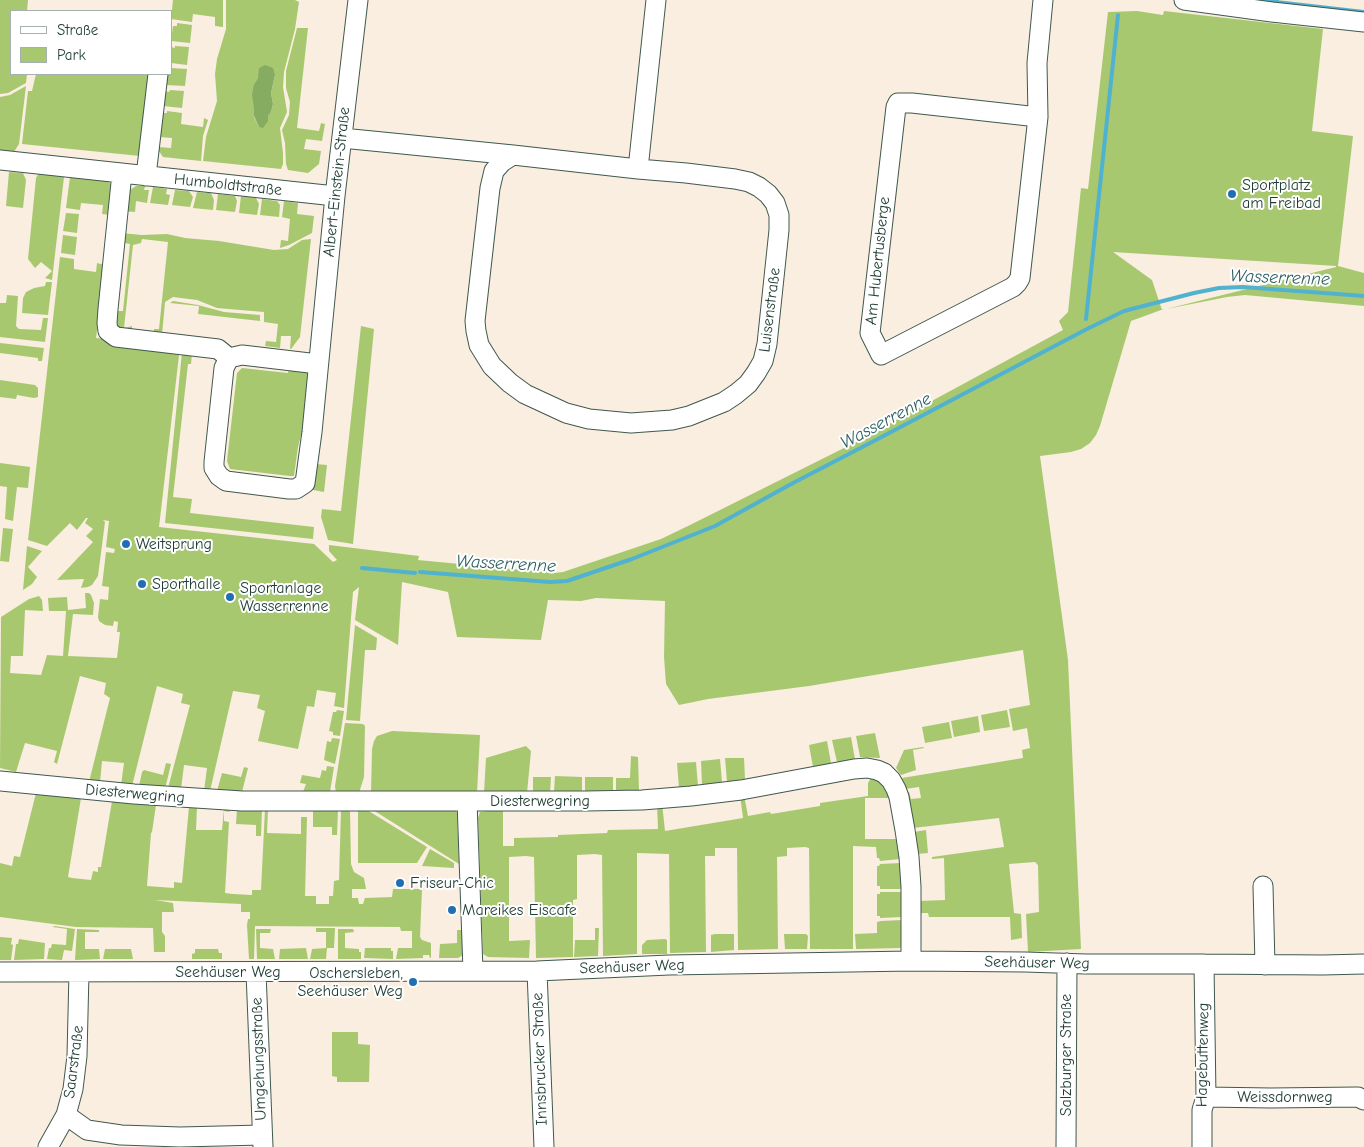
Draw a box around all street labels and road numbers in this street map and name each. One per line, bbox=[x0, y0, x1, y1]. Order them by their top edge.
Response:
street label: Albert-Einstein-Straße bbox=[320, 106, 354, 258]
street label: Humboldtstraße bbox=[173, 170, 283, 200]
street label: Am Hubertusberge bbox=[862, 196, 894, 326]
street label: Luisenstraße bbox=[755, 267, 785, 353]
street label: Diesterwegring bbox=[84, 780, 186, 808]
street label: Diesterwegring bbox=[490, 791, 590, 811]
street label: Seehäuser Weg bbox=[984, 952, 1090, 974]
street label: Seehäuser Weg bbox=[579, 956, 685, 978]
street label: Seehäuser Weg bbox=[175, 962, 281, 982]
street label: Innsbrucker Straße bbox=[528, 992, 552, 1126]
street label: Salzburger Straße bbox=[1056, 994, 1076, 1116]
street label: Umgehungsstraße bbox=[247, 997, 271, 1121]
street label: Hagebuttenweg bbox=[1192, 1003, 1214, 1107]
street label: Saarstraße bbox=[60, 1024, 88, 1100]
street label: Weissdornweg bbox=[1237, 1087, 1333, 1107]

